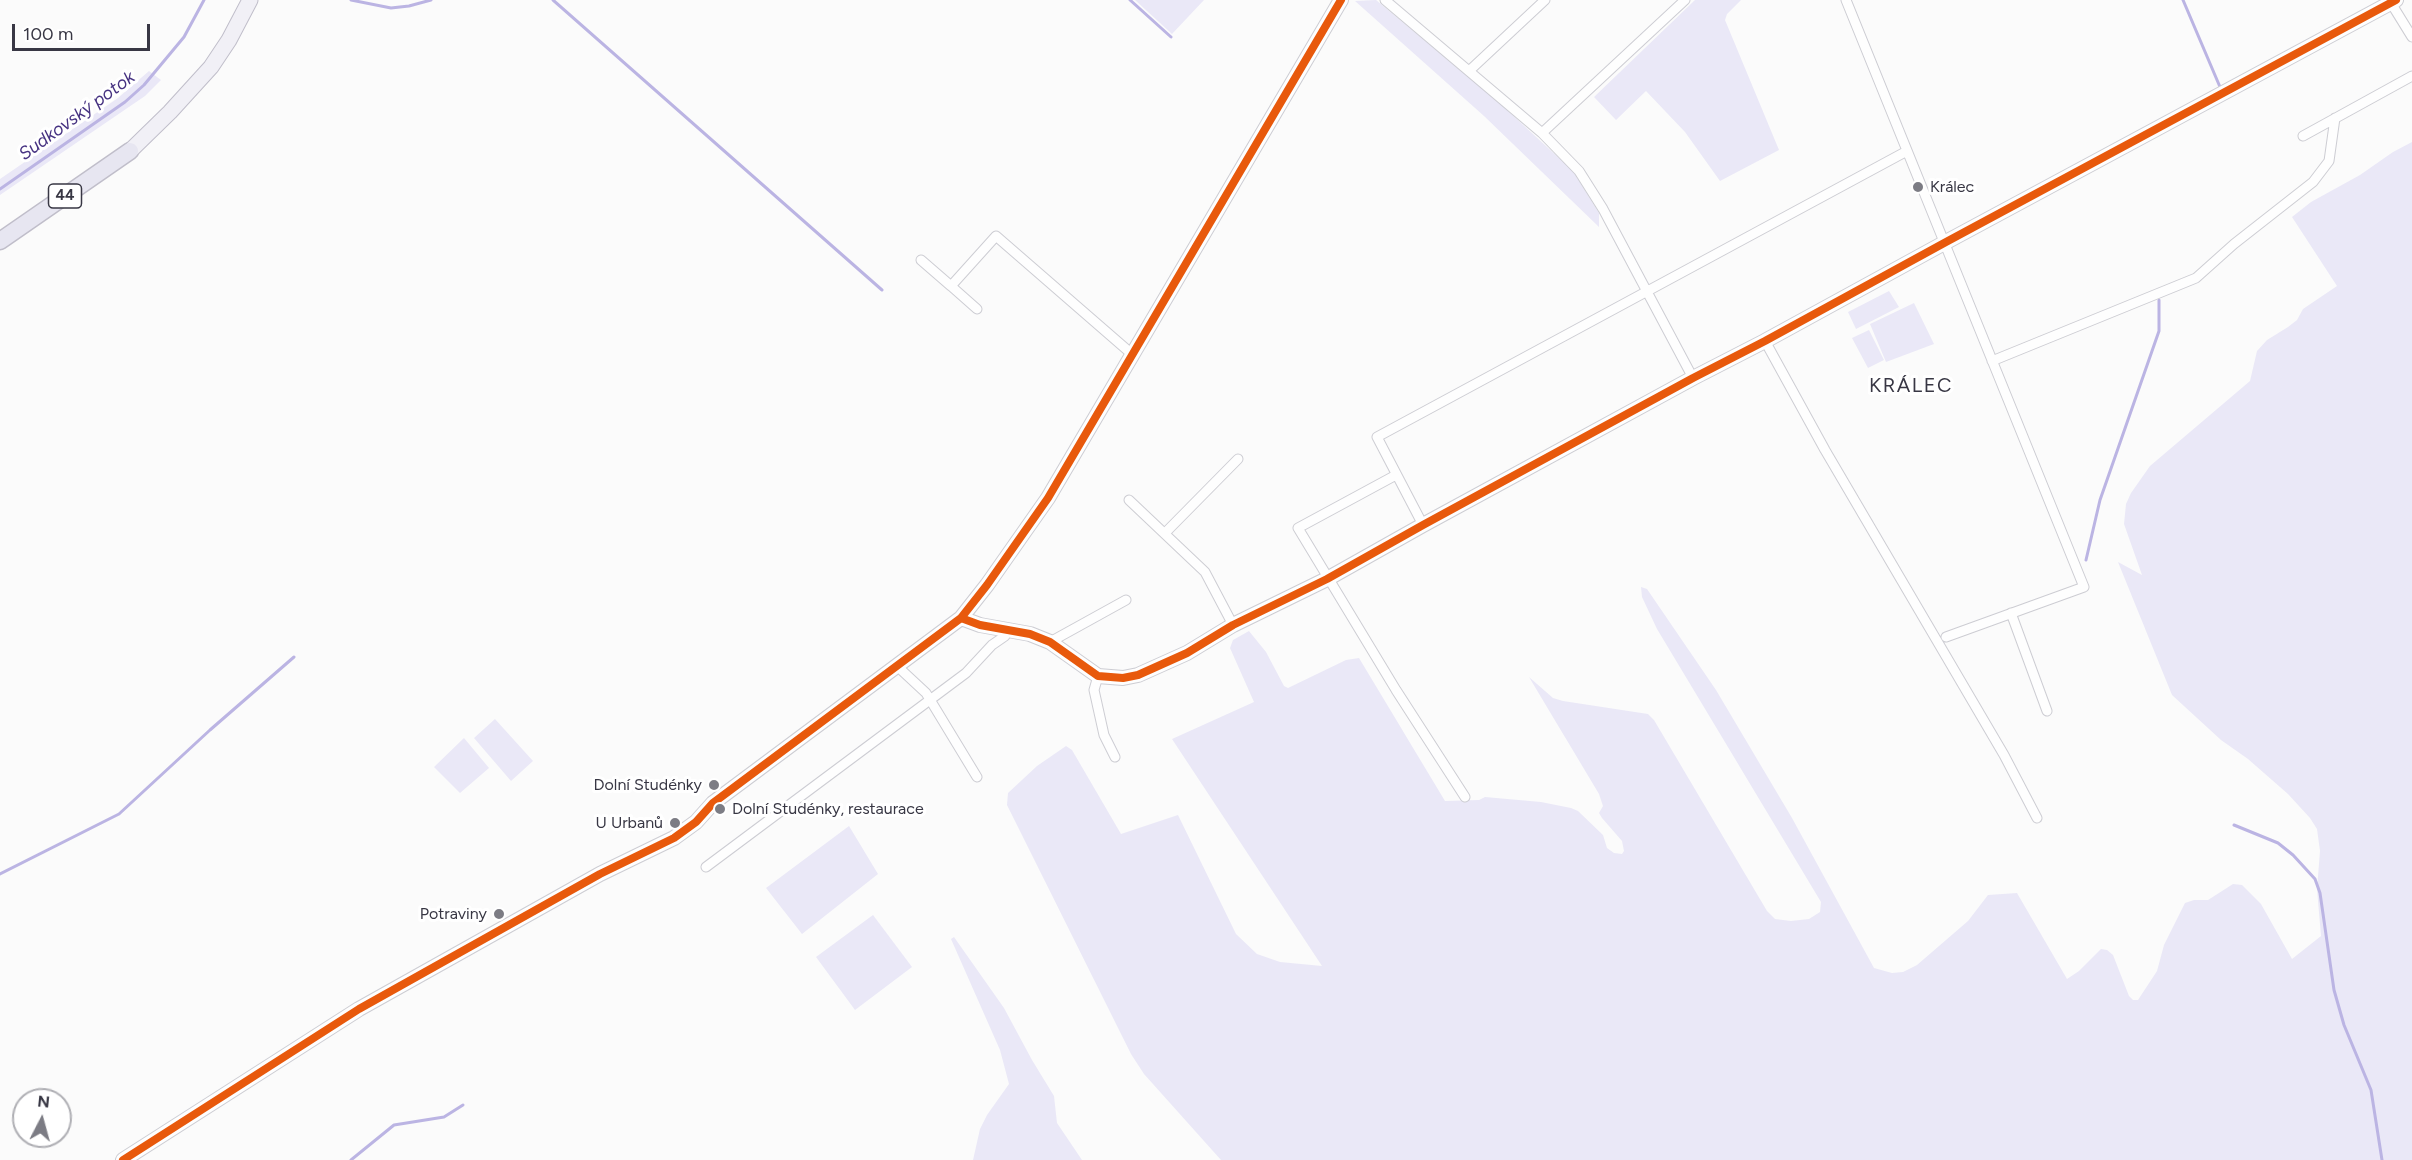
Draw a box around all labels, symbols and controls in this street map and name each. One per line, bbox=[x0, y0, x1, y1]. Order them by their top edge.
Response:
scale bar bbox=[15, 12, 153, 50]
text: 100 m bbox=[23, 23, 73, 45]
water label: Sudkovský potok bbox=[15, 67, 139, 165]
place label: Králec bbox=[1930, 177, 1974, 197]
marker: Králec bbox=[1911, 180, 1925, 194]
road number: 44 bbox=[48, 184, 82, 208]
district label: KRÁLEC bbox=[1869, 374, 1953, 398]
place label: Dolní Studénky bbox=[594, 775, 702, 795]
marker: Dolní Studénky bbox=[707, 778, 721, 792]
place label: Dolní Studénky, restaurace bbox=[732, 799, 924, 819]
marker: Dolní Studénky, restaurace bbox=[713, 802, 727, 816]
place label: U Urbanů bbox=[596, 813, 663, 833]
marker: U Urbanů bbox=[668, 816, 682, 830]
place label: Potraviny bbox=[420, 904, 487, 924]
marker: Potraviny bbox=[492, 907, 506, 921]
north arrow bbox=[12, 1088, 72, 1148]
text: N bbox=[37, 1091, 51, 1112]

